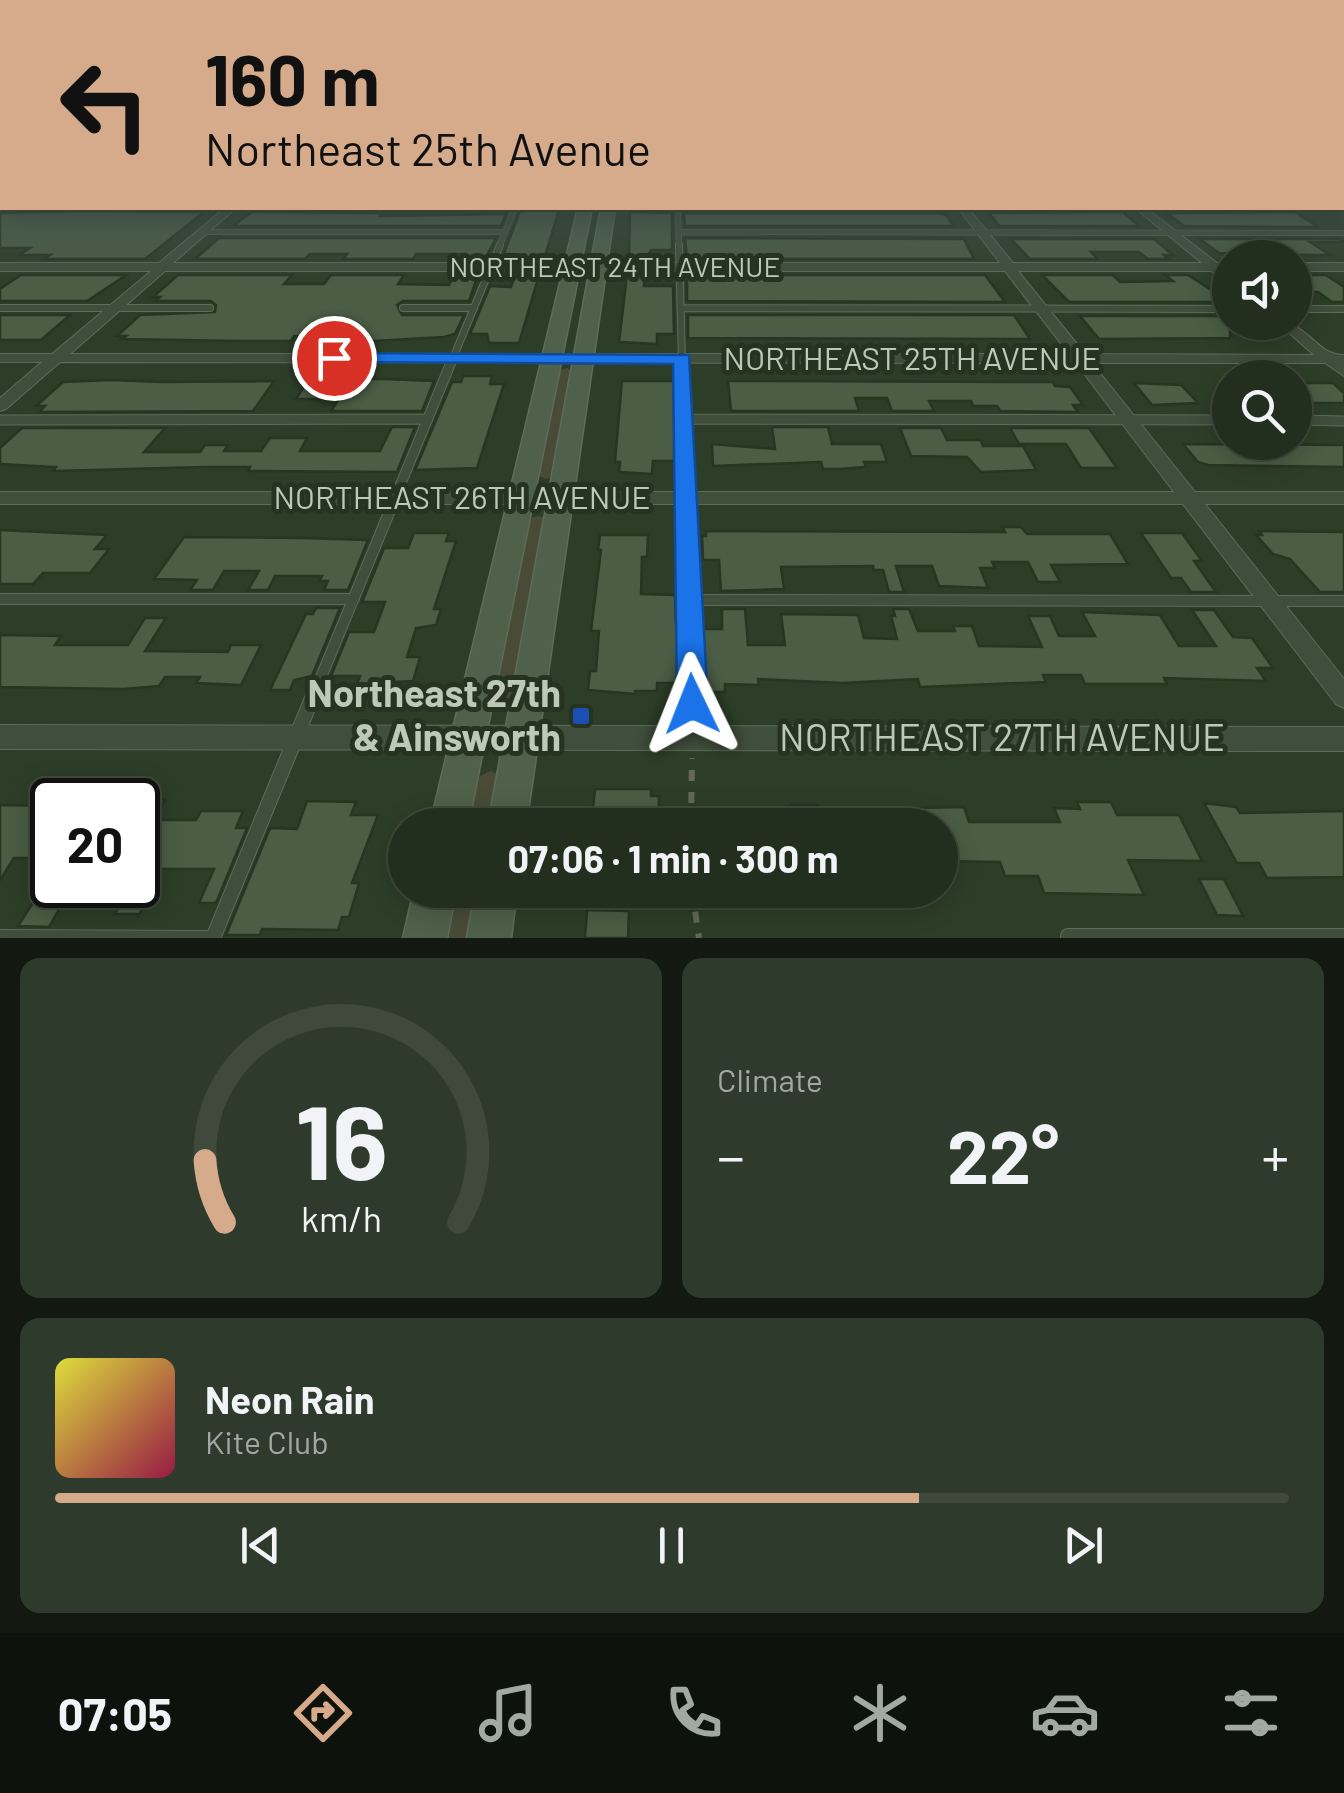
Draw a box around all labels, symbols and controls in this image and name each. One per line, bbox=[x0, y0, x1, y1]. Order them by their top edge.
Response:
text: 160 m bbox=[205, 36, 380, 120]
icon: left bbox=[40, 40, 170, 170]
text: Northeast 25th Avenue bbox=[205, 121, 651, 175]
map controls bbox=[1212, 240, 1312, 460]
button: sound bbox=[1212, 240, 1312, 340]
street label: NORTHEAST 24TH AVENUE bbox=[450, 249, 780, 283]
pin bbox=[292, 316, 377, 401]
icon: arrive bbox=[307, 331, 362, 386]
street label: NORTHEAST 25TH AVENUE bbox=[724, 338, 1101, 376]
button: search bbox=[1212, 360, 1312, 460]
street label: NORTHEAST 26TH AVENUE bbox=[273, 477, 651, 515]
position arrow bbox=[640, 652, 744, 756]
place label: Northeast 27th & Ainsworth bbox=[308, 669, 561, 759]
marker: Northeast 27th & Ainsworth bbox=[570, 705, 592, 727]
street label: NORTHEAST 27TH AVENUE bbox=[779, 713, 1225, 759]
speed limit sign: 20 bbox=[30, 778, 160, 908]
text: 07:06 · 1 min · 300 m bbox=[507, 835, 839, 881]
text: Climate bbox=[717, 1060, 823, 1098]
text: 16 bbox=[295, 1076, 387, 1201]
text: 22° bbox=[947, 1109, 1059, 1199]
text: − bbox=[717, 1122, 745, 1188]
text: + bbox=[1261, 1122, 1289, 1188]
text: km/h bbox=[301, 1196, 381, 1239]
text: Neon Rain bbox=[205, 1376, 374, 1422]
text: Kite Club bbox=[205, 1422, 329, 1460]
icon: previous bbox=[233, 1518, 288, 1573]
icon: pause bbox=[644, 1518, 699, 1573]
icon: next bbox=[1056, 1518, 1111, 1573]
icon: directions bbox=[288, 1678, 358, 1748]
icon: music bbox=[473, 1678, 543, 1748]
icon: phone bbox=[659, 1678, 729, 1748]
icon: climate bbox=[845, 1678, 915, 1748]
icon: car bbox=[1030, 1678, 1100, 1748]
icon: filters bbox=[1216, 1678, 1286, 1748]
text: 07:05 bbox=[58, 1686, 172, 1740]

